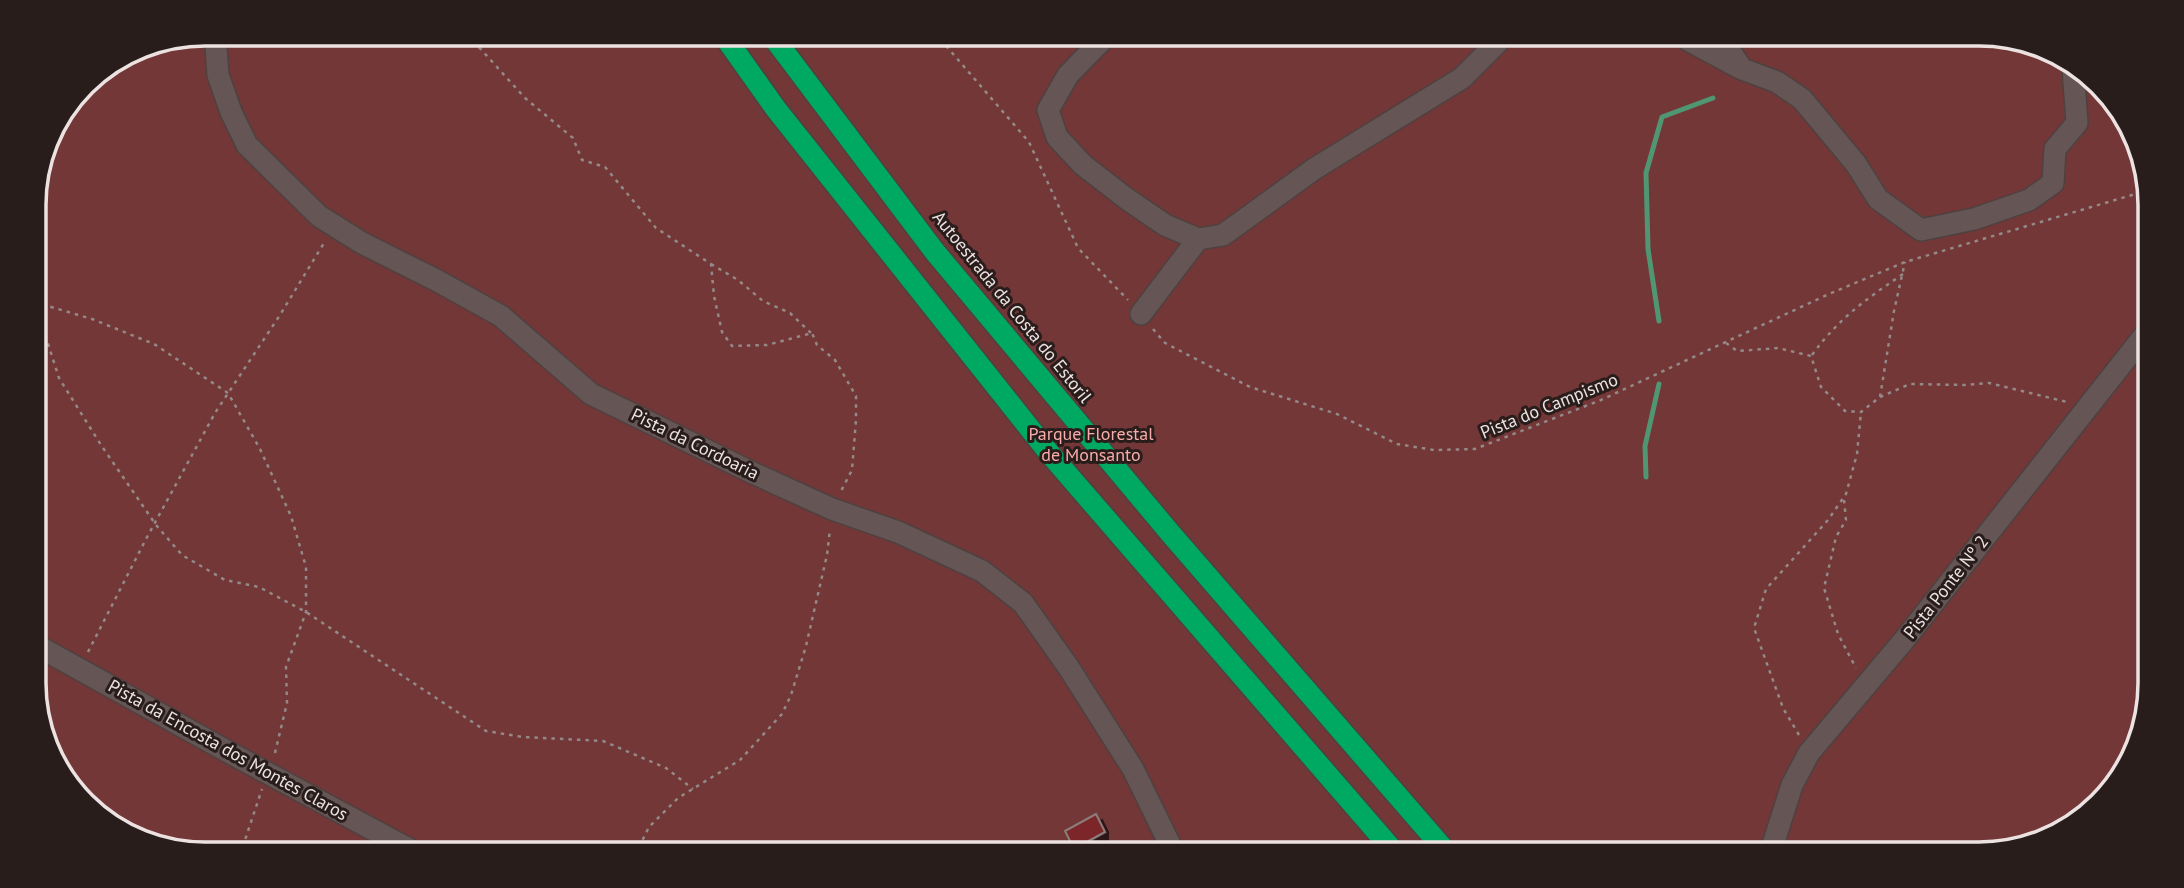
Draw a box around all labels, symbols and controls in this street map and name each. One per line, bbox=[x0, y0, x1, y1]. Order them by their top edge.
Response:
street label: Autoestrada da Costa do Estoril bbox=[928, 206, 1097, 408]
street label: Pista do Campismo bbox=[1477, 367, 1621, 444]
street label: Pista da Cordoaria bbox=[628, 403, 763, 484]
park label: Parque Florestal de Monsanto bbox=[1028, 422, 1154, 466]
street label: Pista Ponte Nº 2 bbox=[1898, 530, 1993, 643]
street label: Pista da Encosta dos Montes Claros bbox=[104, 674, 352, 825]

